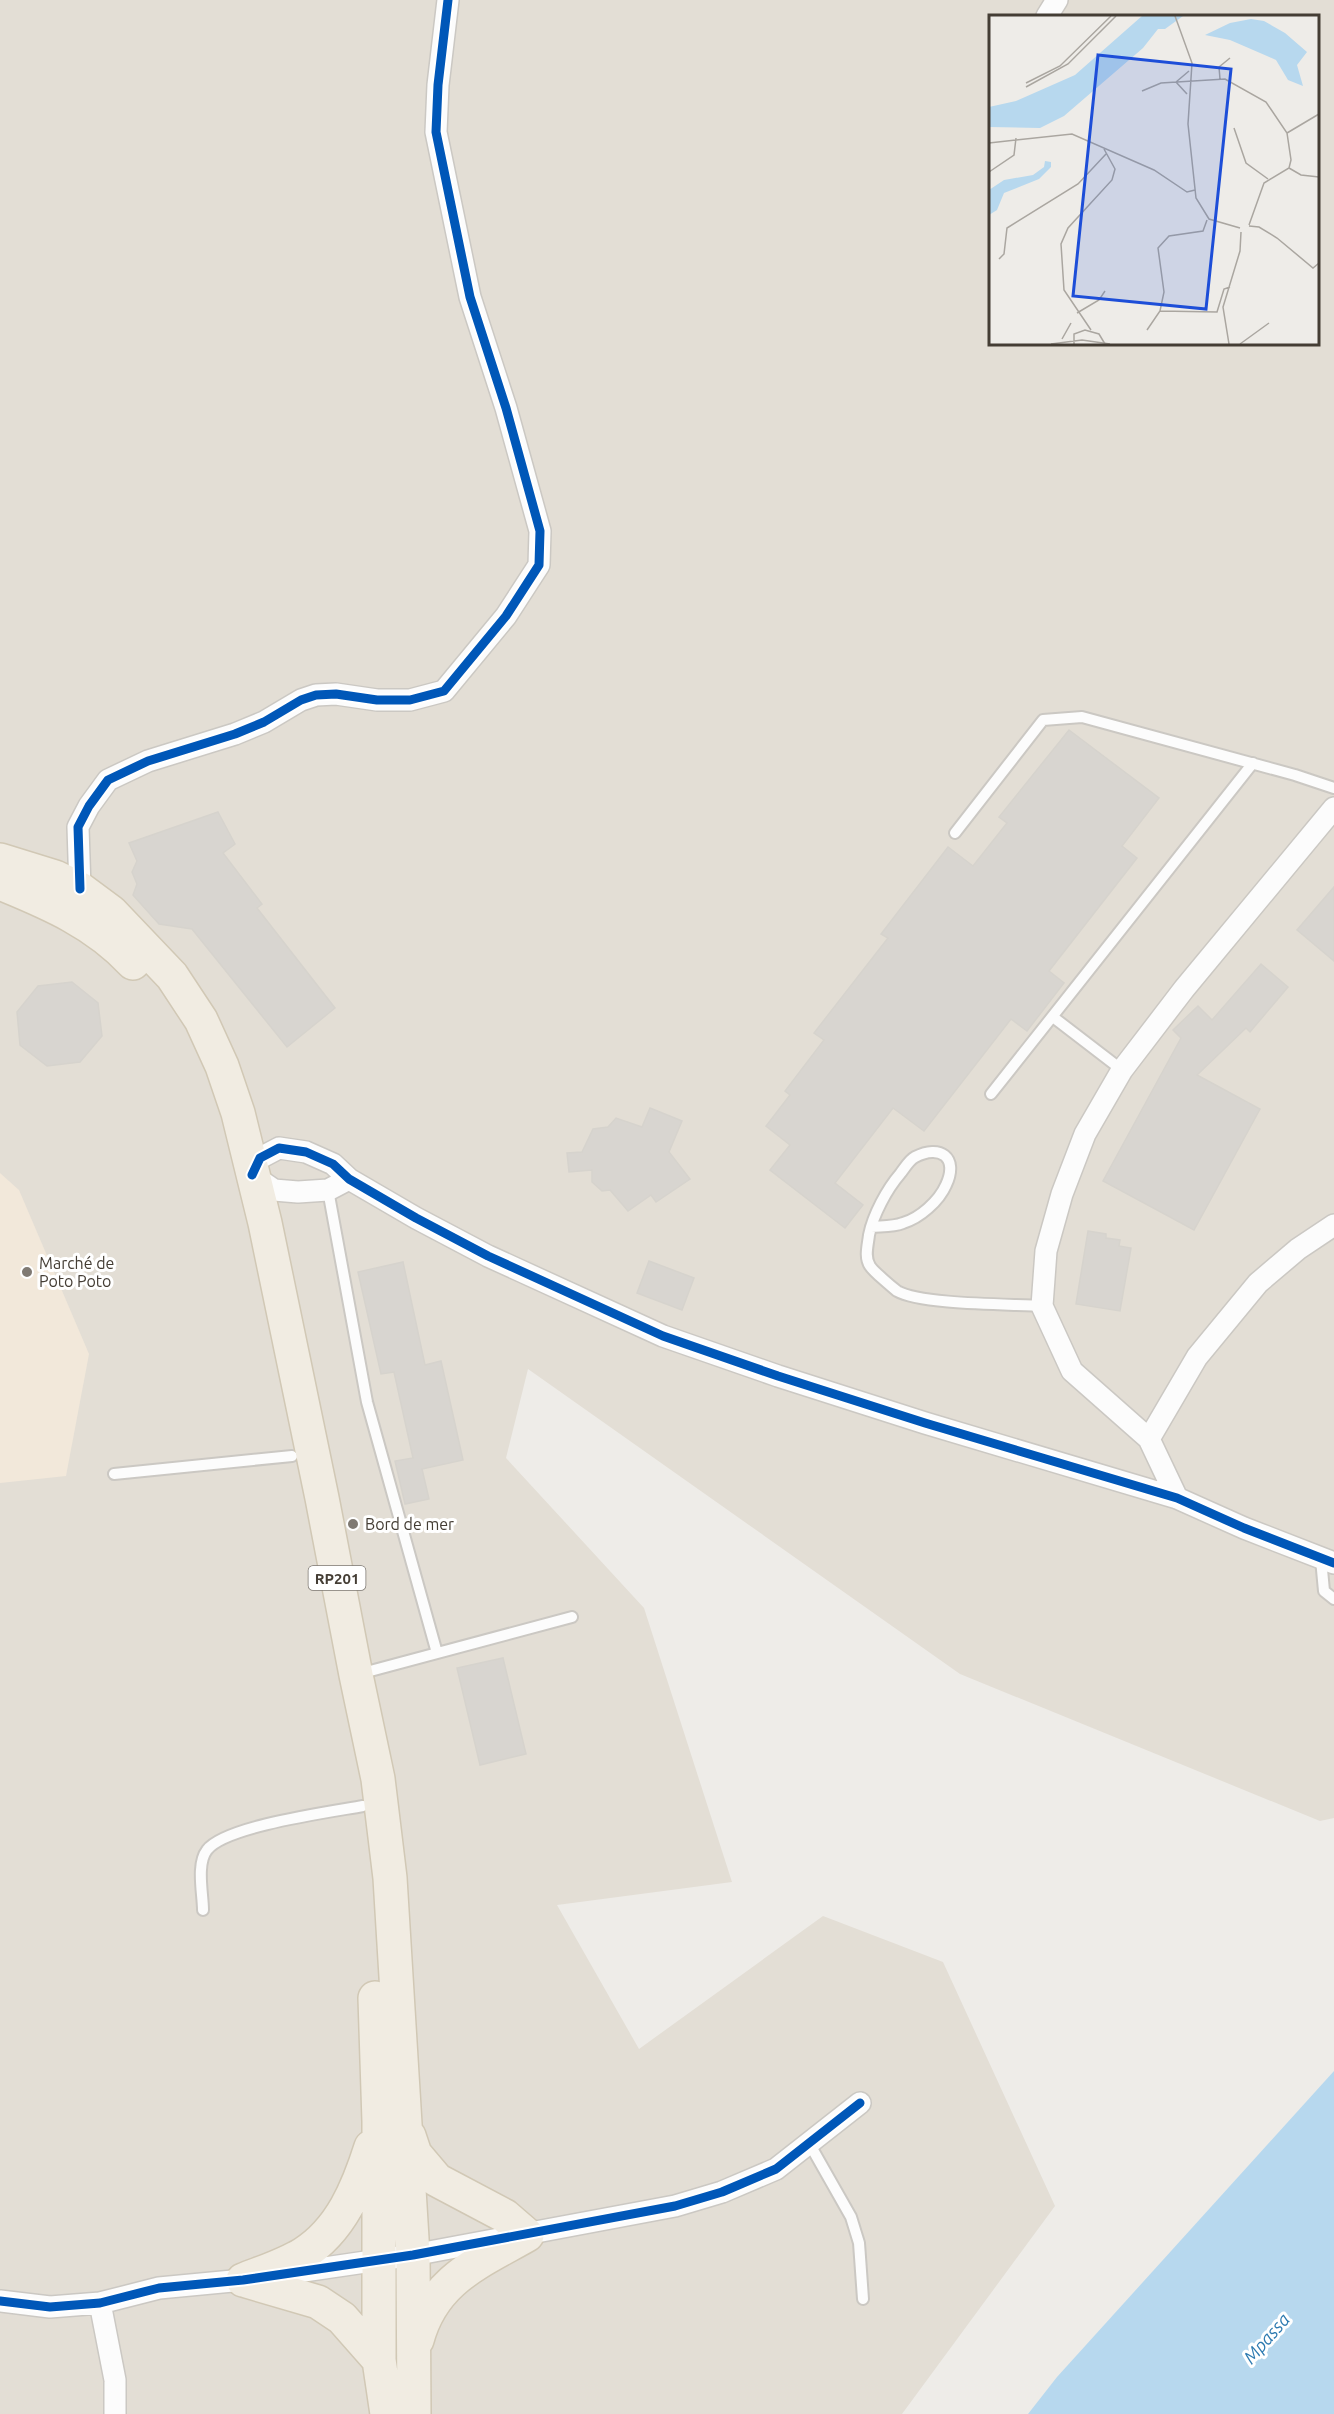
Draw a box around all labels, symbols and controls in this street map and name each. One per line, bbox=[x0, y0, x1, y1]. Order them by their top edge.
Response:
inset map bbox=[989, 15, 1319, 345]
place label: Marché de Poto Poto bbox=[39, 1254, 114, 1290]
marker: Marché de Poto Poto bbox=[20, 1265, 34, 1279]
place label: Bord de mer bbox=[365, 1515, 454, 1533]
marker: Bord de mer bbox=[346, 1517, 360, 1531]
road number: RP201 bbox=[308, 1566, 366, 1590]
water label: Mpassa bbox=[1239, 2309, 1293, 2367]

